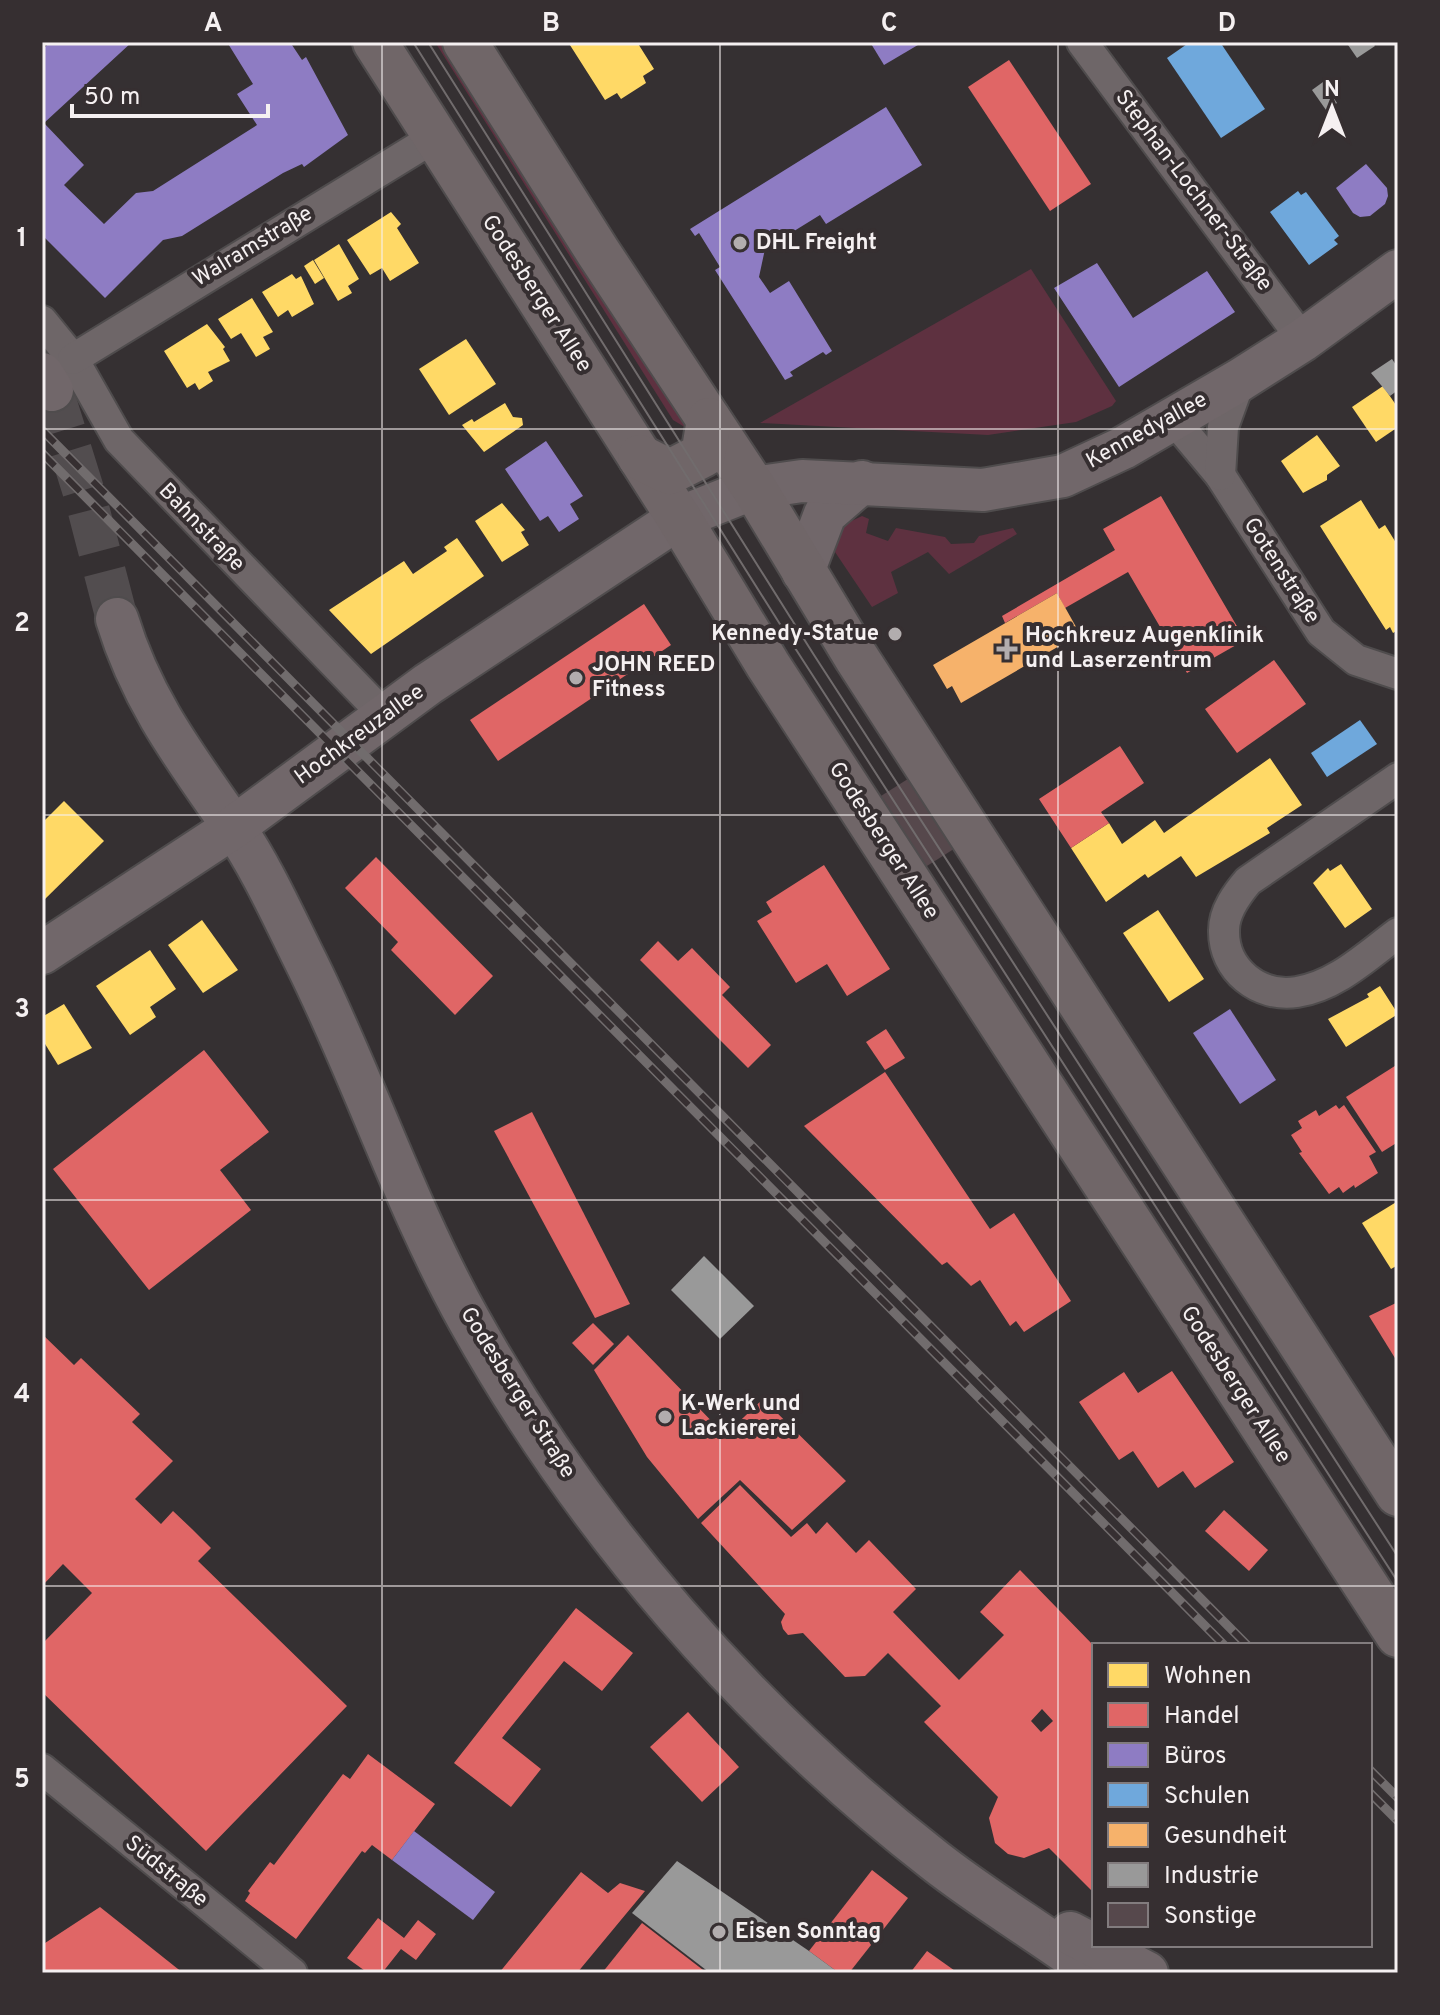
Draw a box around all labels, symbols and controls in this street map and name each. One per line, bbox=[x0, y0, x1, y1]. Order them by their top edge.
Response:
text: A bbox=[204, 8, 222, 41]
text: B bbox=[542, 8, 560, 41]
text: C bbox=[881, 8, 897, 41]
text: D bbox=[1218, 8, 1236, 41]
scale bar bbox=[72, 68, 268, 118]
north arrow bbox=[1292, 68, 1372, 148]
text: N bbox=[1324, 77, 1340, 104]
text: 50 m bbox=[84, 83, 140, 113]
street label: Stephan-Lochner-Straße bbox=[1109, 85, 1277, 297]
street label: Walramstraße bbox=[188, 201, 318, 293]
street label: Godesberger Allee bbox=[475, 210, 597, 378]
text: 1 bbox=[17, 223, 27, 256]
place label: DHL Freight bbox=[756, 230, 877, 257]
marker: DHL Freight bbox=[731, 234, 749, 252]
street label: Kennedyallee bbox=[1082, 387, 1212, 475]
street label: Bahnstraße bbox=[152, 478, 250, 578]
street label: Gotenstraße bbox=[1237, 513, 1325, 629]
text: 2 bbox=[14, 608, 30, 641]
place label: Kennedy-Statue bbox=[711, 621, 879, 648]
place label: Hochkreuz Augenklinik und Laserzentrum bbox=[1025, 623, 1264, 675]
marker: Kennedy-Statue bbox=[886, 625, 904, 643]
marker: Hochkreuz Augenklinik und Laserzentrum bbox=[996, 638, 1018, 660]
place label: JOHN REED Fitness bbox=[592, 652, 715, 704]
marker: JOHN REED Fitness bbox=[567, 669, 585, 687]
street label: Hochkreuzallee bbox=[290, 679, 430, 791]
street label: Godesberger Allee bbox=[822, 757, 944, 925]
text: 3 bbox=[14, 994, 30, 1027]
street label: Godesberger Allee bbox=[1174, 1301, 1296, 1469]
street label: Godesberger Straße bbox=[453, 1302, 581, 1484]
text: 4 bbox=[14, 1379, 30, 1412]
place label: K-Werk und Lackiererei bbox=[681, 1391, 801, 1443]
marker: K-Werk und Lackiererei bbox=[656, 1408, 674, 1426]
legend bbox=[1092, 1643, 1372, 1947]
text: Wohnen bbox=[1164, 1662, 1251, 1692]
text: Handel bbox=[1164, 1702, 1240, 1732]
text: Büros bbox=[1164, 1742, 1226, 1772]
text: 5 bbox=[14, 1764, 30, 1797]
text: Schulen bbox=[1164, 1782, 1250, 1812]
text: Gesundheit bbox=[1164, 1822, 1287, 1852]
street label: Südstraße bbox=[119, 1830, 213, 1914]
text: Industrie bbox=[1164, 1862, 1259, 1892]
text: Sonstige bbox=[1164, 1902, 1257, 1932]
place label: Eisen Sonntag bbox=[735, 1919, 881, 1946]
marker: Eisen Sonntag bbox=[710, 1923, 728, 1941]

